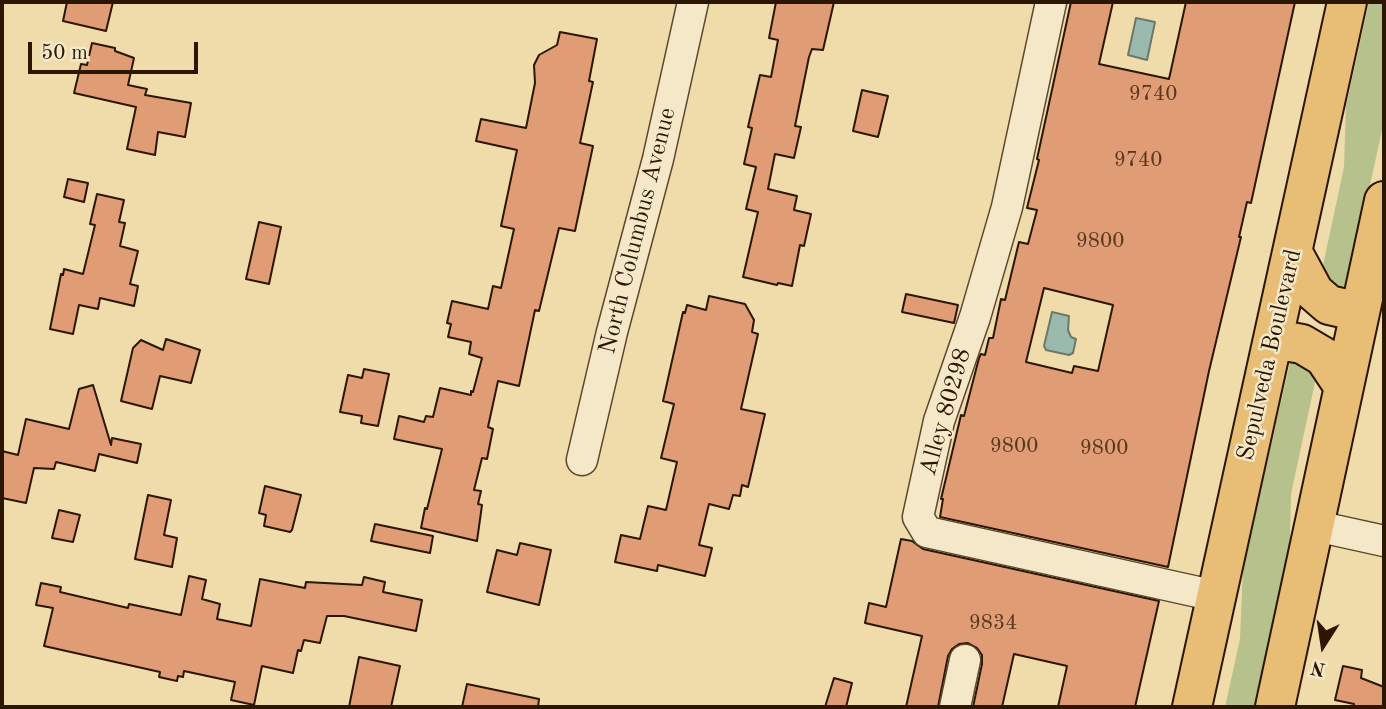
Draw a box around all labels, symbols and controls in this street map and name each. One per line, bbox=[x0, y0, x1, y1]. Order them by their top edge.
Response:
scale bar bbox=[32, 28, 201, 72]
text: 50 m bbox=[41, 43, 88, 64]
house number: 9740 bbox=[1129, 81, 1177, 107]
street label: North Columbus Avenue bbox=[593, 105, 683, 357]
house number: 9740 bbox=[1114, 147, 1162, 173]
house number: 9800 bbox=[1076, 228, 1124, 254]
street label: Sepulveda Boulevard bbox=[1232, 246, 1308, 464]
street label: Alley 80298 bbox=[914, 345, 978, 479]
house number: 9800 bbox=[990, 433, 1038, 459]
house number: 9800 bbox=[1080, 435, 1128, 461]
house number: 9834 bbox=[969, 610, 1017, 636]
north arrow bbox=[1288, 611, 1358, 681]
text: N bbox=[1309, 656, 1328, 678]

